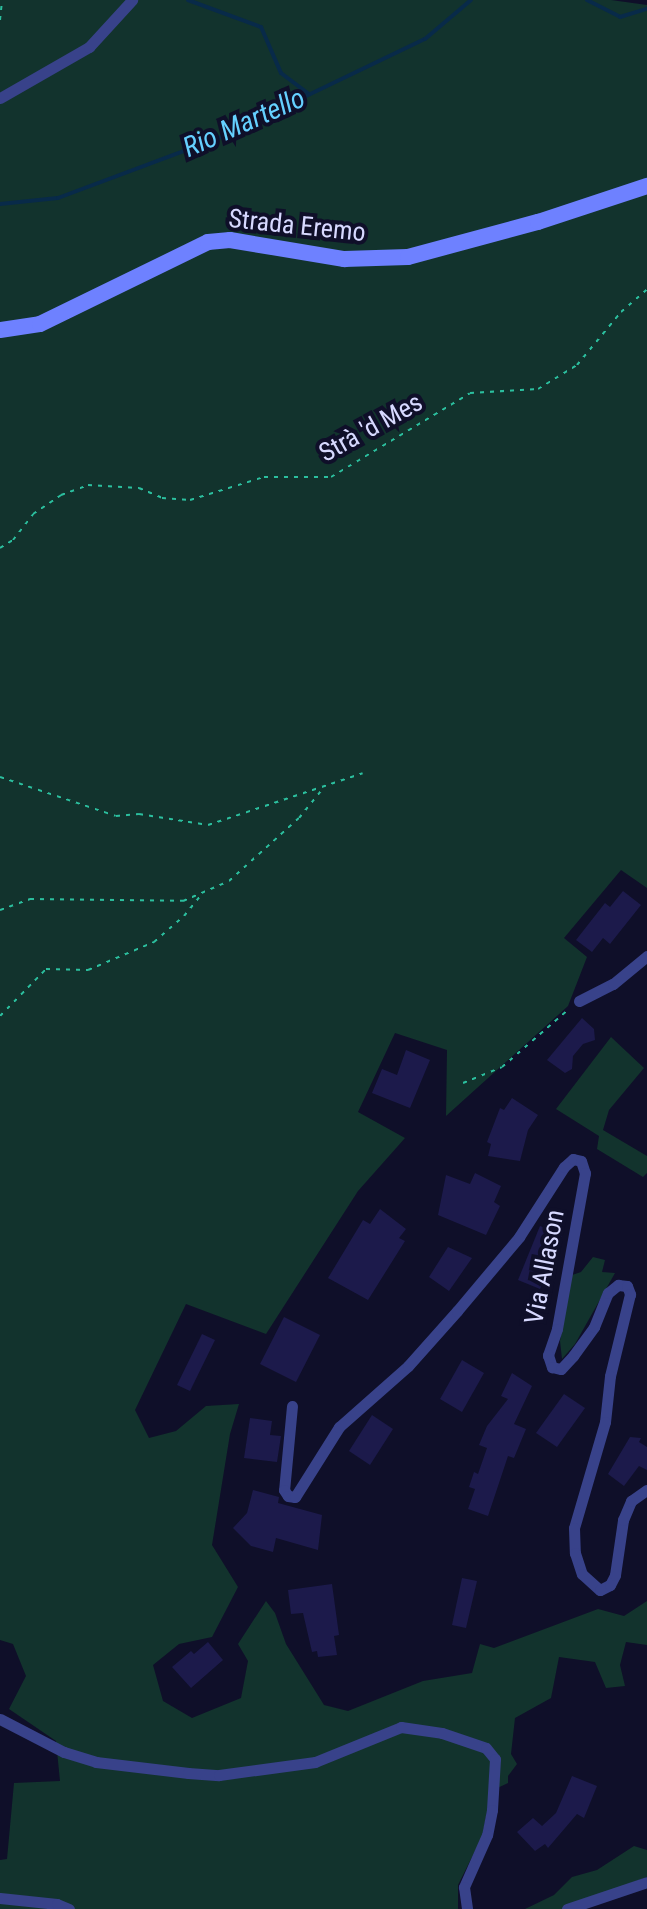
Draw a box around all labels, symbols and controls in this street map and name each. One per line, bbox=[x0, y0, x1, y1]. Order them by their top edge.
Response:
water label: Rio Martello bbox=[178, 81, 310, 165]
street label: Strada Eremo bbox=[227, 203, 367, 249]
street label: Strà 'd Mes bbox=[314, 387, 428, 469]
street label: Via Allason bbox=[519, 1207, 571, 1327]

